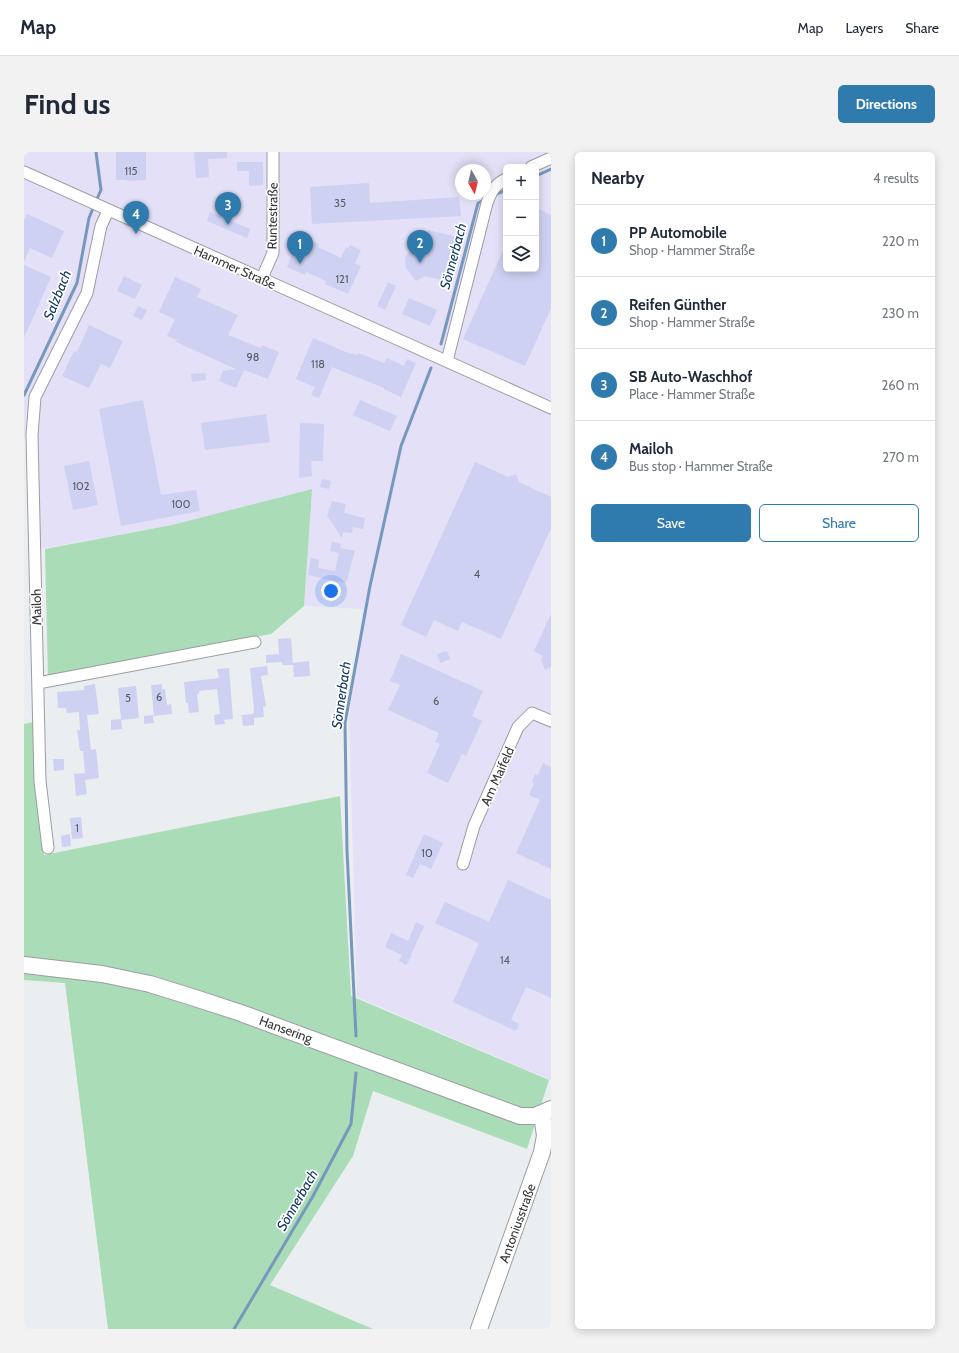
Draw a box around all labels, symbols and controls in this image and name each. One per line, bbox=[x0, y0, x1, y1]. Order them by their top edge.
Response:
text: Map bbox=[20, 16, 56, 39]
text: Map bbox=[798, 19, 823, 37]
text: Layers bbox=[845, 19, 883, 37]
text: Share bbox=[905, 19, 939, 37]
button: Directions bbox=[838, 85, 935, 123]
text: Find us bbox=[24, 87, 110, 121]
house number: 115 bbox=[124, 164, 138, 178]
north arrow bbox=[455, 164, 491, 200]
map controls bbox=[503, 164, 539, 272]
button: + bbox=[503, 164, 539, 200]
text: Nearby bbox=[591, 168, 644, 188]
text: 4 results bbox=[873, 170, 919, 186]
street label: Runtestraße bbox=[263, 182, 281, 250]
pin: 3 bbox=[215, 192, 241, 225]
house number: 35 bbox=[334, 196, 346, 210]
button: − bbox=[503, 200, 539, 236]
pin: 4 bbox=[123, 201, 149, 234]
water label: Sönnerbach bbox=[436, 221, 470, 291]
text: PP Automobile bbox=[629, 224, 727, 242]
pin: 2 bbox=[407, 230, 433, 263]
pin: 1 bbox=[287, 231, 313, 264]
text: 1 bbox=[602, 233, 606, 249]
text: 220 m bbox=[882, 233, 919, 249]
button: layers bbox=[503, 236, 539, 272]
street label: Hammer Straße bbox=[192, 242, 279, 292]
text: Shop · Hammer Straße bbox=[629, 242, 755, 258]
water label: Salzbach bbox=[39, 268, 75, 322]
house number: 121 bbox=[336, 272, 348, 286]
text: Reifen Günther bbox=[629, 296, 726, 314]
text: 2 bbox=[601, 305, 607, 321]
text: 230 m bbox=[882, 305, 919, 321]
text: Shop · Hammer Straße bbox=[629, 314, 755, 330]
house number: 98 bbox=[247, 350, 259, 364]
house number: 118 bbox=[311, 357, 325, 371]
text: SB Auto-Waschhof bbox=[629, 368, 752, 386]
text: 3 bbox=[600, 377, 608, 393]
text: 260 m bbox=[881, 377, 919, 393]
text: Place · Hammer Straße bbox=[629, 386, 755, 402]
text: Mailoh bbox=[629, 440, 673, 458]
text: 4 bbox=[600, 449, 608, 465]
text: 270 m bbox=[882, 449, 919, 465]
text: Bus stop · Hammer Straße bbox=[629, 458, 773, 474]
house number: 102 bbox=[72, 479, 90, 493]
house number: 100 bbox=[172, 497, 191, 511]
button: Save bbox=[591, 504, 751, 542]
button: Share bbox=[759, 504, 919, 542]
house number: 4 bbox=[474, 567, 481, 581]
your location bbox=[321, 581, 341, 601]
street label: Mailoh bbox=[28, 589, 44, 625]
water label: Sönnerbach bbox=[327, 660, 355, 730]
house number: 6 bbox=[156, 690, 162, 704]
house number: 5 bbox=[125, 691, 131, 705]
house number: 6 bbox=[433, 694, 439, 708]
street label: Am Maifeld bbox=[477, 744, 517, 808]
house number: 1 bbox=[75, 821, 79, 835]
house number: 10 bbox=[421, 846, 433, 860]
house number: 14 bbox=[500, 953, 511, 967]
street label: Hansering bbox=[257, 1012, 315, 1046]
water label: Sönnerbach bbox=[272, 1166, 322, 1234]
street label: Antoniusstraße bbox=[495, 1181, 539, 1265]

